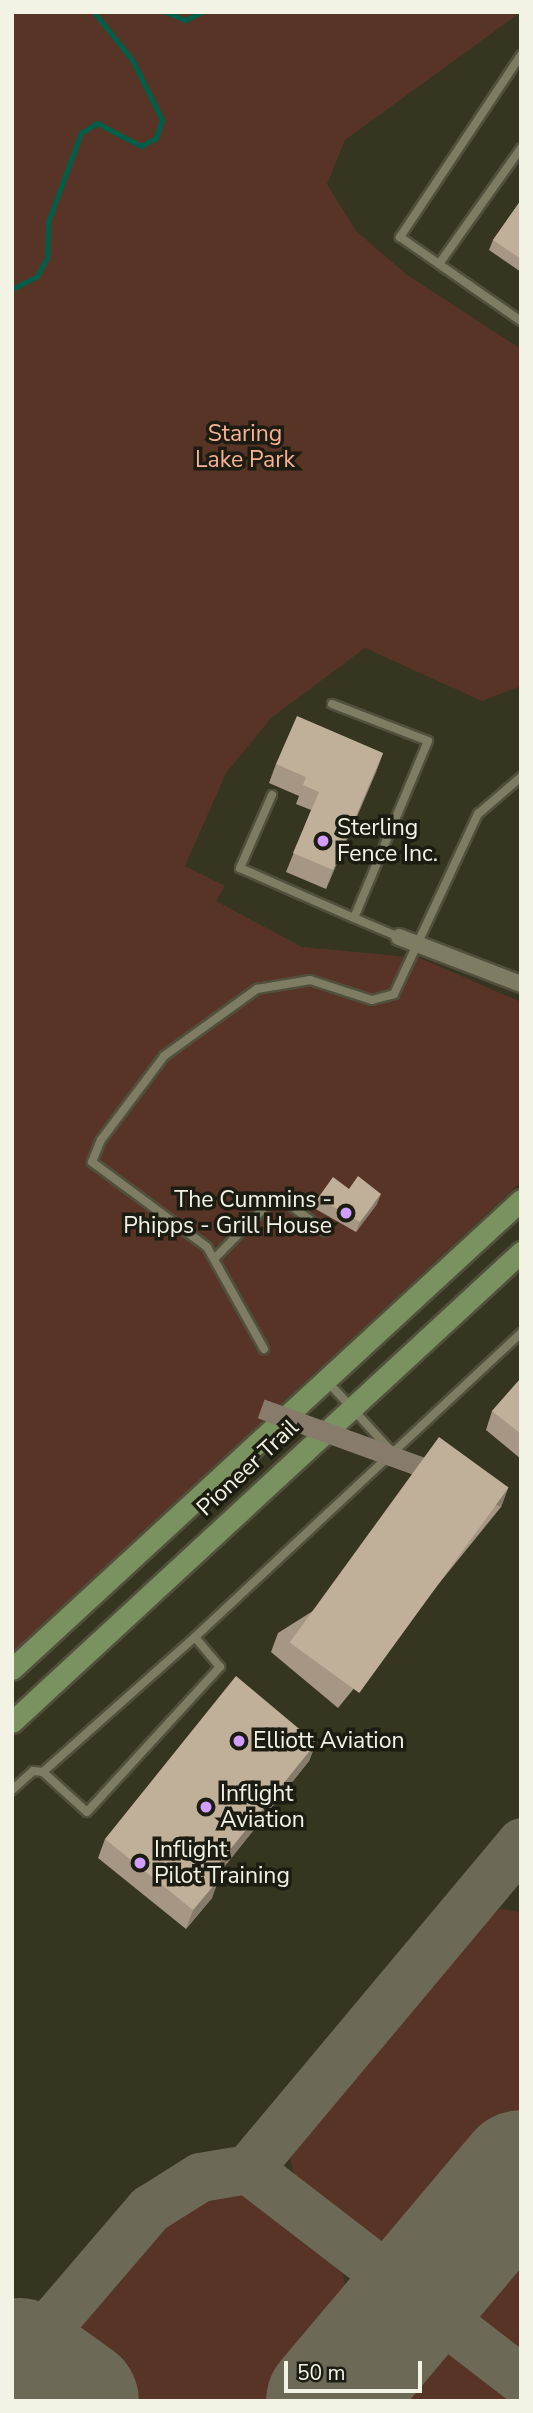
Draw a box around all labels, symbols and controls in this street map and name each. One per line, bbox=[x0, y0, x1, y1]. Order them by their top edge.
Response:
park label: Staring Lake Park bbox=[195, 420, 295, 474]
place label: Sterling Fence Inc. bbox=[337, 814, 438, 868]
marker: Sterling Fence Inc. bbox=[315, 833, 331, 849]
place label: The Cummins - Phipps - Grill House bbox=[123, 1186, 332, 1240]
marker: The Cummins - Phipps - Grill House bbox=[338, 1205, 354, 1221]
street label: Pioneer Trail bbox=[191, 1414, 305, 1522]
place label: Elliott Aviation bbox=[253, 1727, 405, 1755]
marker: Elliott Aviation bbox=[231, 1733, 247, 1749]
place label: Inflight Aviation bbox=[220, 1780, 305, 1834]
marker: Inflight Aviation bbox=[198, 1799, 214, 1815]
place label: Inflight Pilot Training bbox=[154, 1836, 290, 1890]
marker: Inflight Pilot Training bbox=[132, 1855, 148, 1871]
scale bar bbox=[288, 2346, 426, 2390]
text: 50 m bbox=[297, 2359, 346, 2387]

